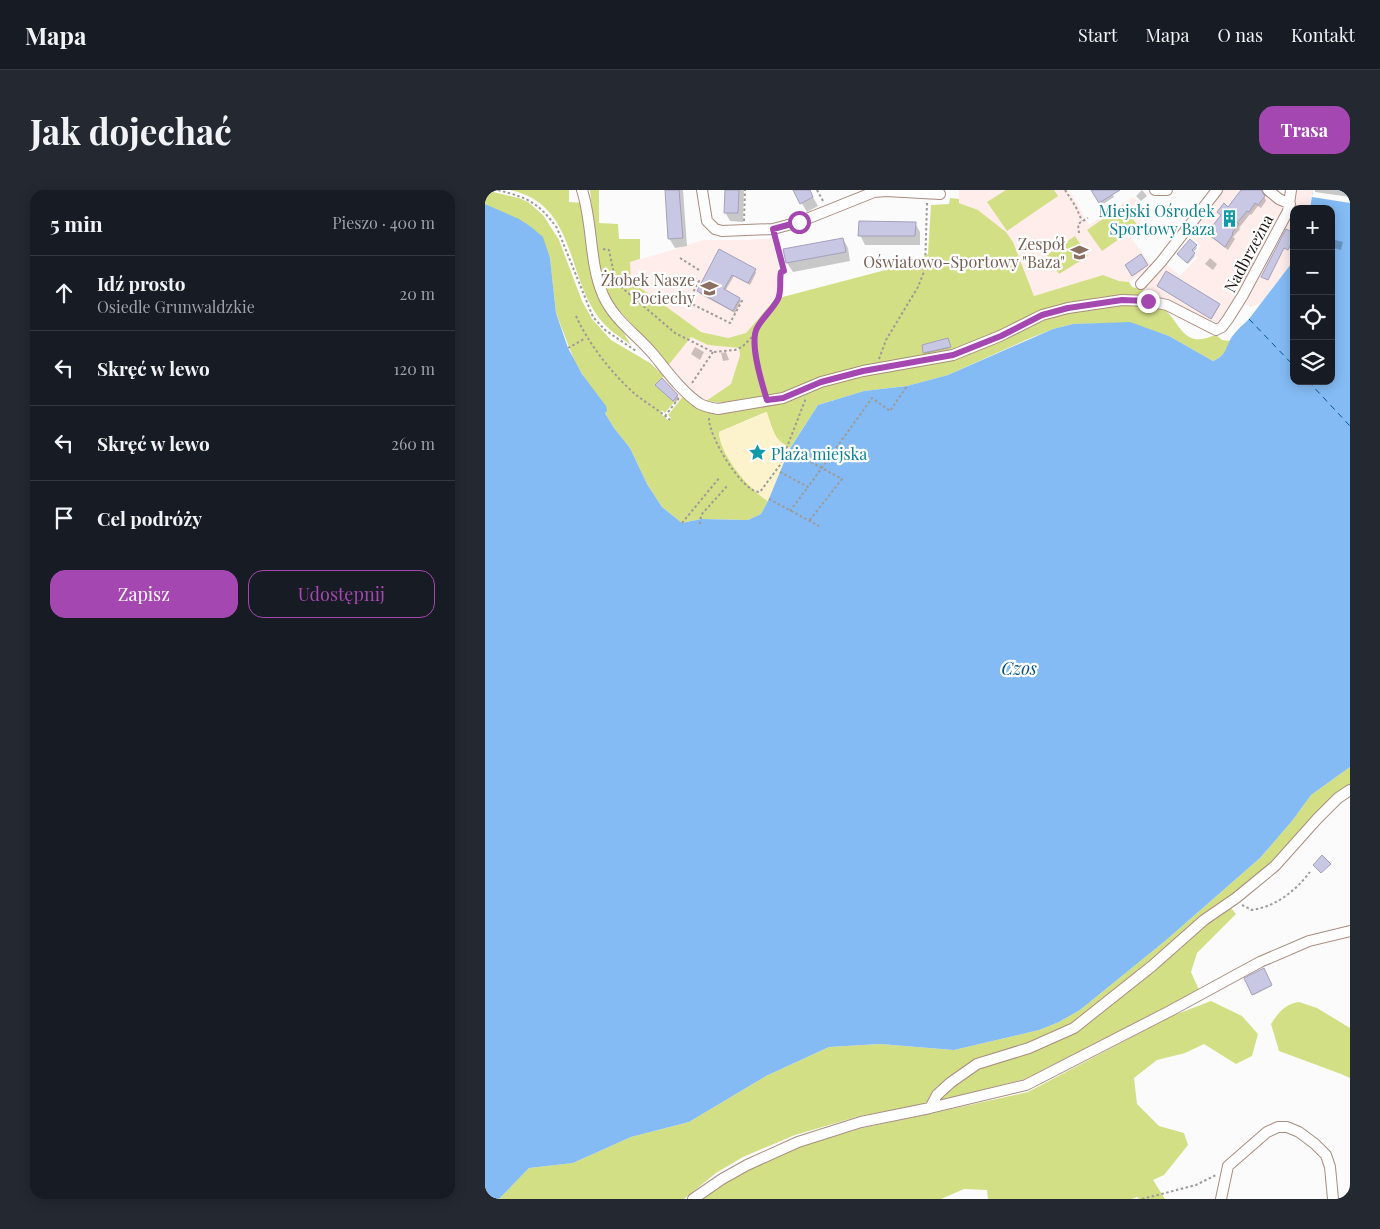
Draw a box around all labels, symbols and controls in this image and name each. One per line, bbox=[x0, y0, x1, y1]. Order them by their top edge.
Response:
text: Mapa bbox=[25, 19, 86, 51]
text: Start bbox=[1078, 23, 1117, 47]
text: Mapa bbox=[1145, 23, 1189, 47]
text: O nas bbox=[1217, 23, 1263, 47]
text: Kontakt bbox=[1291, 23, 1355, 47]
button: Trasa bbox=[1259, 106, 1350, 154]
text: Jak dojechać bbox=[30, 107, 232, 154]
place label: Miejski Ośrodek Sportowy Baza bbox=[1099, 200, 1215, 239]
map controls bbox=[1290, 205, 1335, 385]
button: + bbox=[1290, 205, 1335, 250]
text: 5 min bbox=[50, 209, 103, 237]
building icon: Miejski Ośrodek Sportowy Baza bbox=[1219, 209, 1239, 229]
street label: Nadbrzeżna bbox=[1219, 210, 1277, 296]
route start bbox=[788, 211, 811, 234]
text: Pieszo · 400 m bbox=[332, 212, 435, 233]
place label: Zespół Oświatowo-Sportowy "Baza" bbox=[863, 233, 1065, 272]
school or university icon: Zespół Oświatowo-Sportowy "Baza" bbox=[1069, 242, 1089, 262]
button: − bbox=[1290, 250, 1335, 295]
place label: Żłobek Nasze Pociechy bbox=[601, 269, 695, 308]
text: Idź prosto bbox=[97, 270, 185, 296]
school or university icon: Żłobek Nasze Pociechy bbox=[699, 278, 719, 298]
icon: ahead bbox=[50, 279, 78, 307]
text: 20 m bbox=[400, 283, 435, 304]
route end bbox=[1137, 290, 1160, 313]
button: locate bbox=[1290, 295, 1335, 340]
text: Osiedle Grunwaldzkie bbox=[97, 296, 255, 317]
button: layers bbox=[1290, 340, 1335, 385]
icon: left bbox=[50, 354, 78, 382]
text: Skręć w lewo bbox=[97, 355, 210, 381]
text: 120 m bbox=[394, 358, 435, 379]
icon: left bbox=[50, 429, 78, 457]
text: Skręć w lewo bbox=[97, 430, 210, 456]
text: 260 m bbox=[391, 433, 435, 454]
place icon: Plaża miejska bbox=[747, 443, 767, 463]
place label: Plaża miejska bbox=[771, 443, 867, 464]
icon: arrive bbox=[50, 504, 78, 532]
text: Cel podróży bbox=[97, 505, 202, 531]
button: Zapisz bbox=[50, 570, 238, 618]
button: Udostępnij bbox=[248, 570, 435, 618]
water label: Czos bbox=[1001, 656, 1037, 680]

